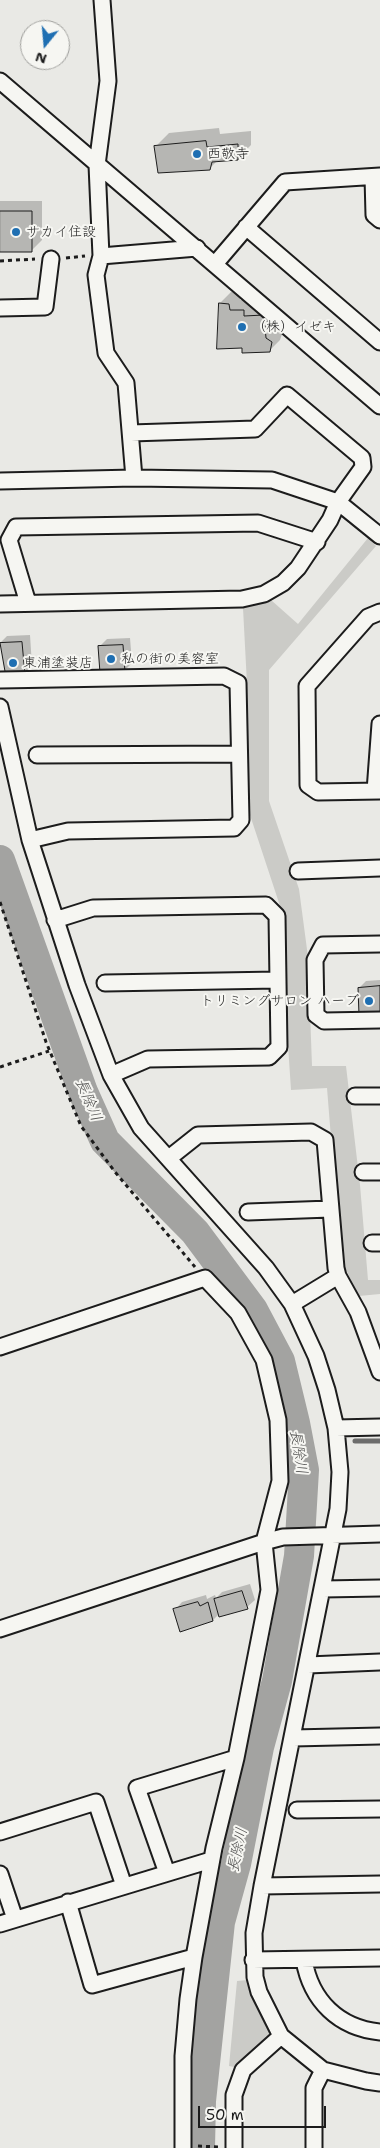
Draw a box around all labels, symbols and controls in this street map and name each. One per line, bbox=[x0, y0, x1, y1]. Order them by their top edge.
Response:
north arrow bbox=[20, 20, 70, 70]
text: N bbox=[33, 48, 49, 69]
place label: 西敬寺 bbox=[207, 146, 249, 162]
marker: 西敬寺 bbox=[191, 148, 203, 160]
place label: サカイ住設 bbox=[26, 224, 96, 240]
marker: サカイ住設 bbox=[10, 226, 22, 238]
place label: （株）イゼキ bbox=[252, 319, 336, 335]
marker: （株）イゼキ bbox=[236, 321, 248, 333]
place label: 私の街の美容室 bbox=[121, 651, 219, 667]
marker: 私の街の美容室 bbox=[105, 653, 117, 665]
place label: 東浦塗装店 bbox=[23, 655, 93, 671]
marker: 東浦塗装店 bbox=[7, 657, 19, 669]
place label: トリミングサロン ハーブ bbox=[200, 993, 359, 1009]
marker: トリミングサロン ハーブ bbox=[363, 995, 375, 1007]
water label: 長除川 bbox=[71, 1076, 105, 1124]
water label: 長除川 bbox=[286, 1428, 310, 1476]
water label: 長除川 bbox=[225, 1826, 251, 1874]
scale bar bbox=[200, 2096, 328, 2128]
text: 50 m bbox=[206, 2105, 244, 2125]

